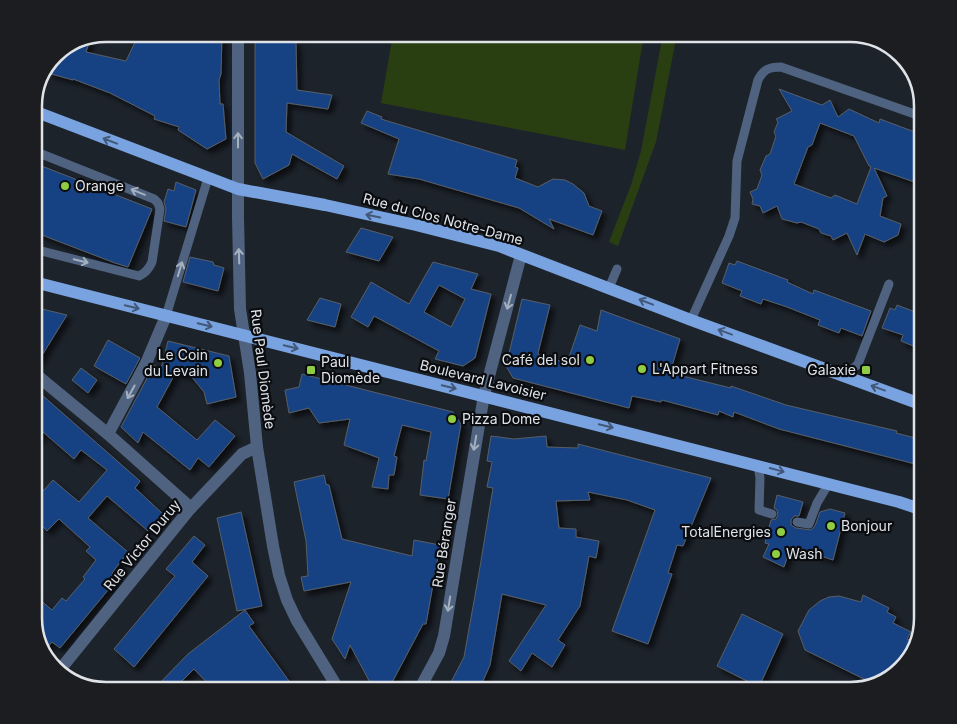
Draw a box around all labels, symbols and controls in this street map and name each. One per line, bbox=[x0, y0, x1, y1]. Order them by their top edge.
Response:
one-way arrow bbox=[233, 133, 243, 149]
one-way arrow bbox=[103, 136, 118, 145]
place label: Orange bbox=[75, 177, 124, 194]
marker: Orange bbox=[59, 180, 71, 192]
one-way arrow bbox=[131, 187, 146, 197]
street label: Rue du Clos Notre-Dame bbox=[361, 189, 525, 248]
one-way arrow bbox=[365, 210, 381, 220]
one-way arrow bbox=[234, 248, 243, 264]
one-way arrow bbox=[73, 257, 89, 266]
one-way arrow bbox=[176, 262, 185, 277]
one-way arrow bbox=[504, 293, 513, 309]
one-way arrow bbox=[638, 297, 653, 306]
one-way arrow bbox=[124, 303, 140, 312]
street label: Rue Paul Diomède bbox=[248, 308, 279, 430]
one-way arrow bbox=[197, 321, 213, 330]
one-way arrow bbox=[718, 327, 733, 336]
one-way arrow bbox=[283, 342, 299, 352]
place label: Le Coin du Levain bbox=[144, 346, 208, 379]
place label: Café del sol bbox=[502, 351, 580, 368]
place label: Paul Diomède bbox=[321, 353, 380, 386]
marker: Café del sol bbox=[584, 354, 596, 366]
street label: Boulevard Lavoisier bbox=[418, 356, 548, 403]
marker: Le Coin du Levain bbox=[212, 357, 224, 369]
place label: L'Appart Fitness bbox=[652, 360, 758, 377]
place label: Galaxie bbox=[807, 361, 856, 378]
marker: L'Appart Fitness bbox=[636, 363, 648, 375]
marker: Paul Diomède bbox=[305, 364, 317, 376]
marker: Galaxie bbox=[860, 364, 872, 376]
one-way arrow bbox=[440, 383, 456, 392]
one-way arrow bbox=[870, 383, 886, 392]
one-way arrow bbox=[125, 384, 135, 398]
place label: Pizza Dome bbox=[462, 410, 541, 427]
marker: Pizza Dome bbox=[446, 413, 458, 425]
one-way arrow bbox=[598, 422, 614, 432]
one-way arrow bbox=[470, 435, 480, 451]
one-way arrow bbox=[769, 466, 785, 475]
street label: Rue Victor Duruy bbox=[100, 496, 184, 594]
street label: Rue Béranger bbox=[428, 497, 459, 589]
place label: Bonjour bbox=[841, 517, 892, 534]
marker: Bonjour bbox=[825, 520, 837, 532]
place label: TotalEnergies bbox=[681, 523, 771, 540]
marker: TotalEnergies bbox=[775, 526, 787, 538]
place label: Wash bbox=[786, 545, 823, 562]
marker: Wash bbox=[770, 548, 782, 560]
one-way arrow bbox=[444, 595, 454, 611]

